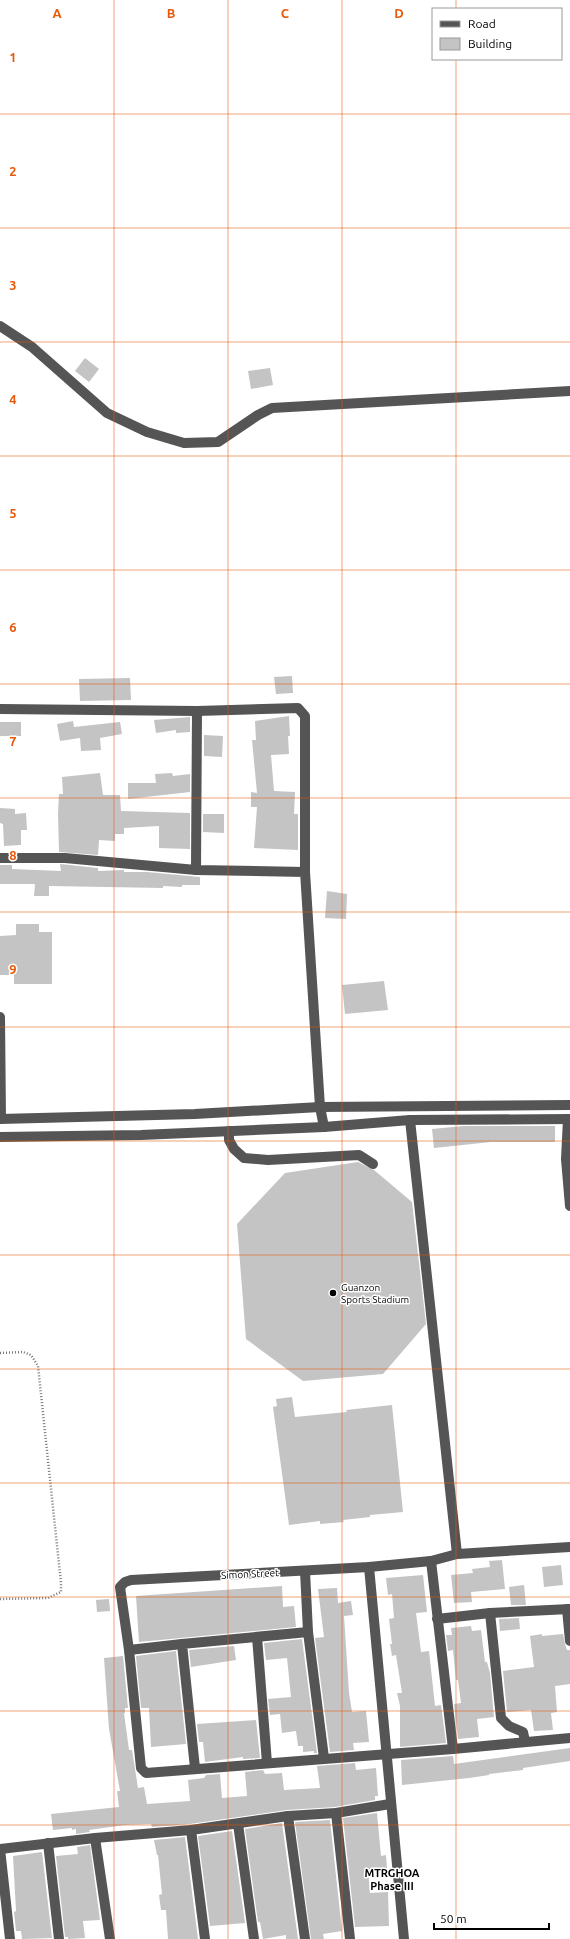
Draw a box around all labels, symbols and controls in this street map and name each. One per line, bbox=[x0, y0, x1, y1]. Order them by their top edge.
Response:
text: A bbox=[52, 6, 62, 20]
text: B bbox=[167, 6, 176, 20]
text: C bbox=[281, 6, 290, 20]
text: D bbox=[394, 6, 404, 20]
legend bbox=[432, 8, 562, 60]
text: Road bbox=[468, 17, 496, 30]
text: Building bbox=[468, 37, 512, 50]
text: 1 bbox=[9, 50, 17, 64]
text: 2 bbox=[9, 164, 17, 178]
text: 3 bbox=[9, 278, 17, 292]
text: 4 bbox=[9, 392, 17, 406]
text: 5 bbox=[9, 506, 17, 520]
text: 6 bbox=[9, 620, 17, 634]
text: 7 bbox=[9, 734, 17, 748]
text: 8 bbox=[9, 848, 17, 862]
text: 9 bbox=[9, 962, 17, 976]
place label: Guanzon Sports Stadium bbox=[341, 1282, 409, 1305]
marker: Guanzon Sports Stadium bbox=[328, 1288, 338, 1298]
street label: Simon Street bbox=[221, 1567, 279, 1581]
district label: MTRGHOA Phase III bbox=[364, 1867, 420, 1892]
scale bar bbox=[434, 1905, 549, 1931]
text: 50 m bbox=[440, 1912, 467, 1925]

